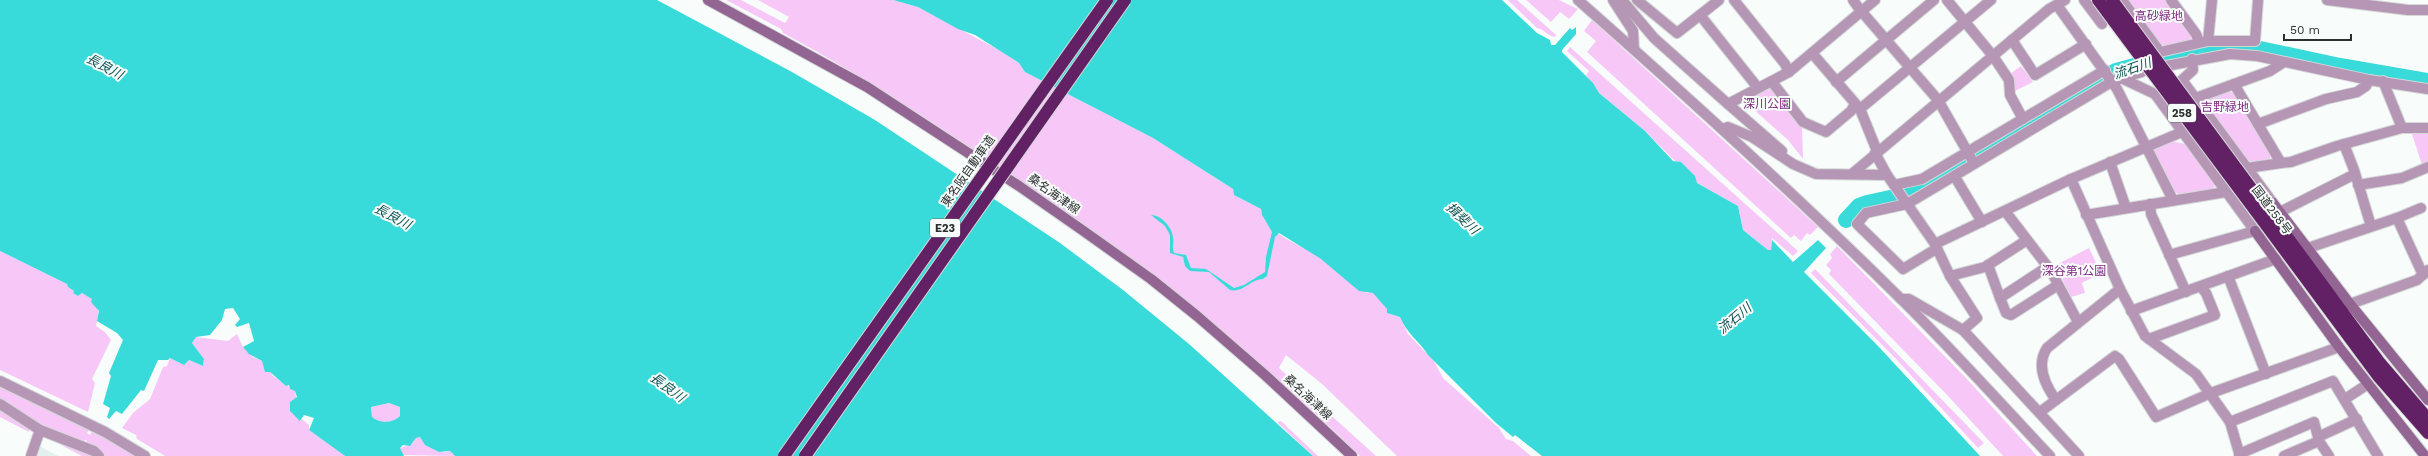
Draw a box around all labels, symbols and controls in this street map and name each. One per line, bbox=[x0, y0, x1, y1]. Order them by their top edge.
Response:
park label: 高砂緑地 bbox=[2135, 9, 2183, 23]
scale bar bbox=[2284, 16, 2351, 42]
text: 50 m bbox=[2290, 23, 2320, 37]
water label: 長良川 bbox=[84, 51, 127, 83]
water label: 流石川 bbox=[2111, 54, 2155, 82]
park label: 深川公園 bbox=[1743, 97, 1791, 111]
park label: 吉野緑地 bbox=[2201, 100, 2249, 114]
road number: 258 bbox=[2168, 104, 2196, 122]
street label: 東名阪自動車道 bbox=[938, 133, 998, 209]
street label: 桑名海津線 bbox=[1025, 171, 1083, 217]
street label: 国道258号 bbox=[2249, 183, 2295, 237]
water label: 揖斐川 bbox=[1443, 200, 1483, 239]
water label: 長良川 bbox=[372, 201, 415, 233]
road number: E23 bbox=[930, 219, 960, 237]
park label: 深谷第1公園 bbox=[2042, 264, 2106, 278]
water label: 流石川 bbox=[1715, 299, 1756, 337]
water label: 長良川 bbox=[648, 370, 690, 406]
street label: 桑名海津線 bbox=[1281, 371, 1335, 423]

